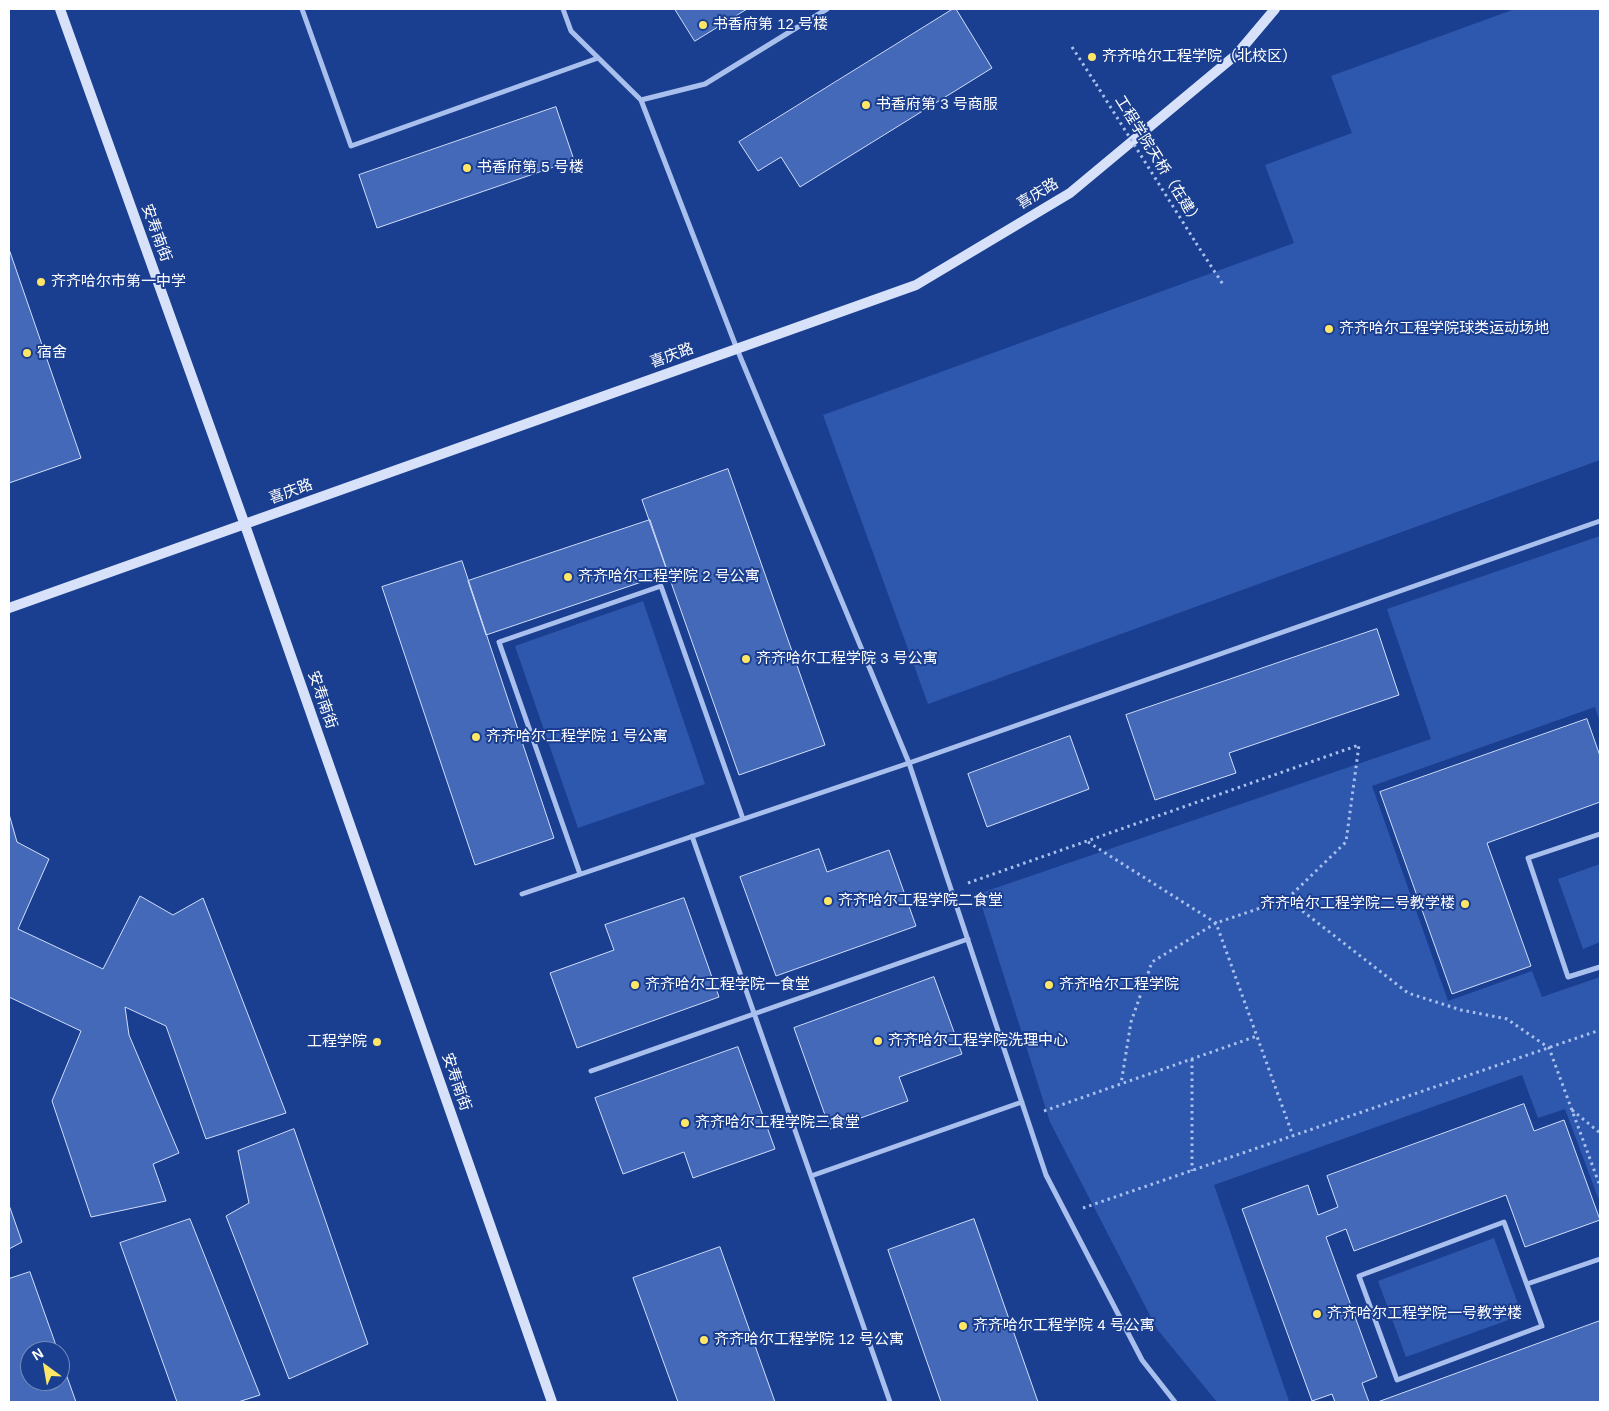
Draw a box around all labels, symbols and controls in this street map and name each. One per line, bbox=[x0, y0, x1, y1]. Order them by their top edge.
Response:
place label: 书香府第 12 号楼 bbox=[713, 16, 828, 34]
marker: 书香府第 12 号楼 bbox=[697, 19, 709, 31]
place label: 齐齐哈尔工程学院（北校区） bbox=[1102, 48, 1297, 66]
marker: 齐齐哈尔工程学院（北校区） bbox=[1086, 51, 1098, 63]
street label: 工程学院天桥（在建） bbox=[1111, 93, 1205, 229]
place label: 书香府第 3 号商服 bbox=[876, 96, 998, 114]
marker: 书香府第 3 号商服 bbox=[860, 99, 872, 111]
place label: 书香府第 5 号楼 bbox=[477, 159, 584, 177]
marker: 书香府第 5 号楼 bbox=[461, 162, 473, 174]
street label: 喜庆路 bbox=[1014, 175, 1062, 213]
street label: 安寿南街 bbox=[137, 202, 175, 264]
place label: 齐齐哈尔市第一中学 bbox=[51, 273, 186, 291]
marker: 齐齐哈尔市第一中学 bbox=[35, 276, 47, 288]
place label: 齐齐哈尔工程学院球类运动场地 bbox=[1339, 320, 1549, 338]
marker: 齐齐哈尔工程学院球类运动场地 bbox=[1323, 323, 1335, 335]
street label: 喜庆路 bbox=[648, 340, 696, 372]
place label: 宿舍 bbox=[37, 344, 67, 362]
marker: 宿舍 bbox=[21, 347, 33, 359]
street label: 喜庆路 bbox=[267, 476, 315, 508]
place label: 齐齐哈尔工程学院 2 号公寓 bbox=[578, 568, 760, 586]
marker: 齐齐哈尔工程学院 2 号公寓 bbox=[562, 571, 574, 583]
place label: 齐齐哈尔工程学院 3 号公寓 bbox=[756, 650, 938, 668]
marker: 齐齐哈尔工程学院 3 号公寓 bbox=[740, 653, 752, 665]
street label: 安寿南街 bbox=[304, 669, 340, 731]
place label: 齐齐哈尔工程学院 1 号公寓 bbox=[486, 728, 668, 746]
marker: 齐齐哈尔工程学院 1 号公寓 bbox=[470, 731, 482, 743]
place label: 齐齐哈尔工程学院二食堂 bbox=[838, 892, 1003, 910]
marker: 齐齐哈尔工程学院二食堂 bbox=[822, 895, 834, 907]
place label: 齐齐哈尔工程学院二号教学楼 bbox=[1260, 895, 1455, 913]
marker: 齐齐哈尔工程学院二号教学楼 bbox=[1459, 898, 1471, 910]
place label: 齐齐哈尔工程学院一食堂 bbox=[645, 976, 810, 994]
place label: 齐齐哈尔工程学院 bbox=[1059, 976, 1179, 994]
marker: 齐齐哈尔工程学院一食堂 bbox=[629, 979, 641, 991]
marker: 齐齐哈尔工程学院 bbox=[1043, 979, 1055, 991]
place label: 齐齐哈尔工程学院洗理中心 bbox=[888, 1032, 1068, 1050]
place label: 工程学院 bbox=[307, 1033, 367, 1051]
marker: 齐齐哈尔工程学院洗理中心 bbox=[872, 1035, 884, 1047]
marker: 工程学院 bbox=[371, 1036, 383, 1048]
street label: 安寿南街 bbox=[438, 1051, 474, 1113]
place label: 齐齐哈尔工程学院三食堂 bbox=[695, 1114, 860, 1132]
marker: 齐齐哈尔工程学院三食堂 bbox=[679, 1117, 691, 1129]
place label: 齐齐哈尔工程学院一号教学楼 bbox=[1327, 1305, 1522, 1323]
marker: 齐齐哈尔工程学院一号教学楼 bbox=[1311, 1308, 1323, 1320]
place label: 齐齐哈尔工程学院 4 号公寓 bbox=[973, 1317, 1155, 1335]
marker: 齐齐哈尔工程学院 4 号公寓 bbox=[957, 1320, 969, 1332]
place label: 齐齐哈尔工程学院 12 号公寓 bbox=[714, 1331, 904, 1349]
marker: 齐齐哈尔工程学院 12 号公寓 bbox=[698, 1334, 710, 1346]
north arrow bbox=[20, 1341, 70, 1391]
text: N bbox=[29, 1345, 46, 1364]

